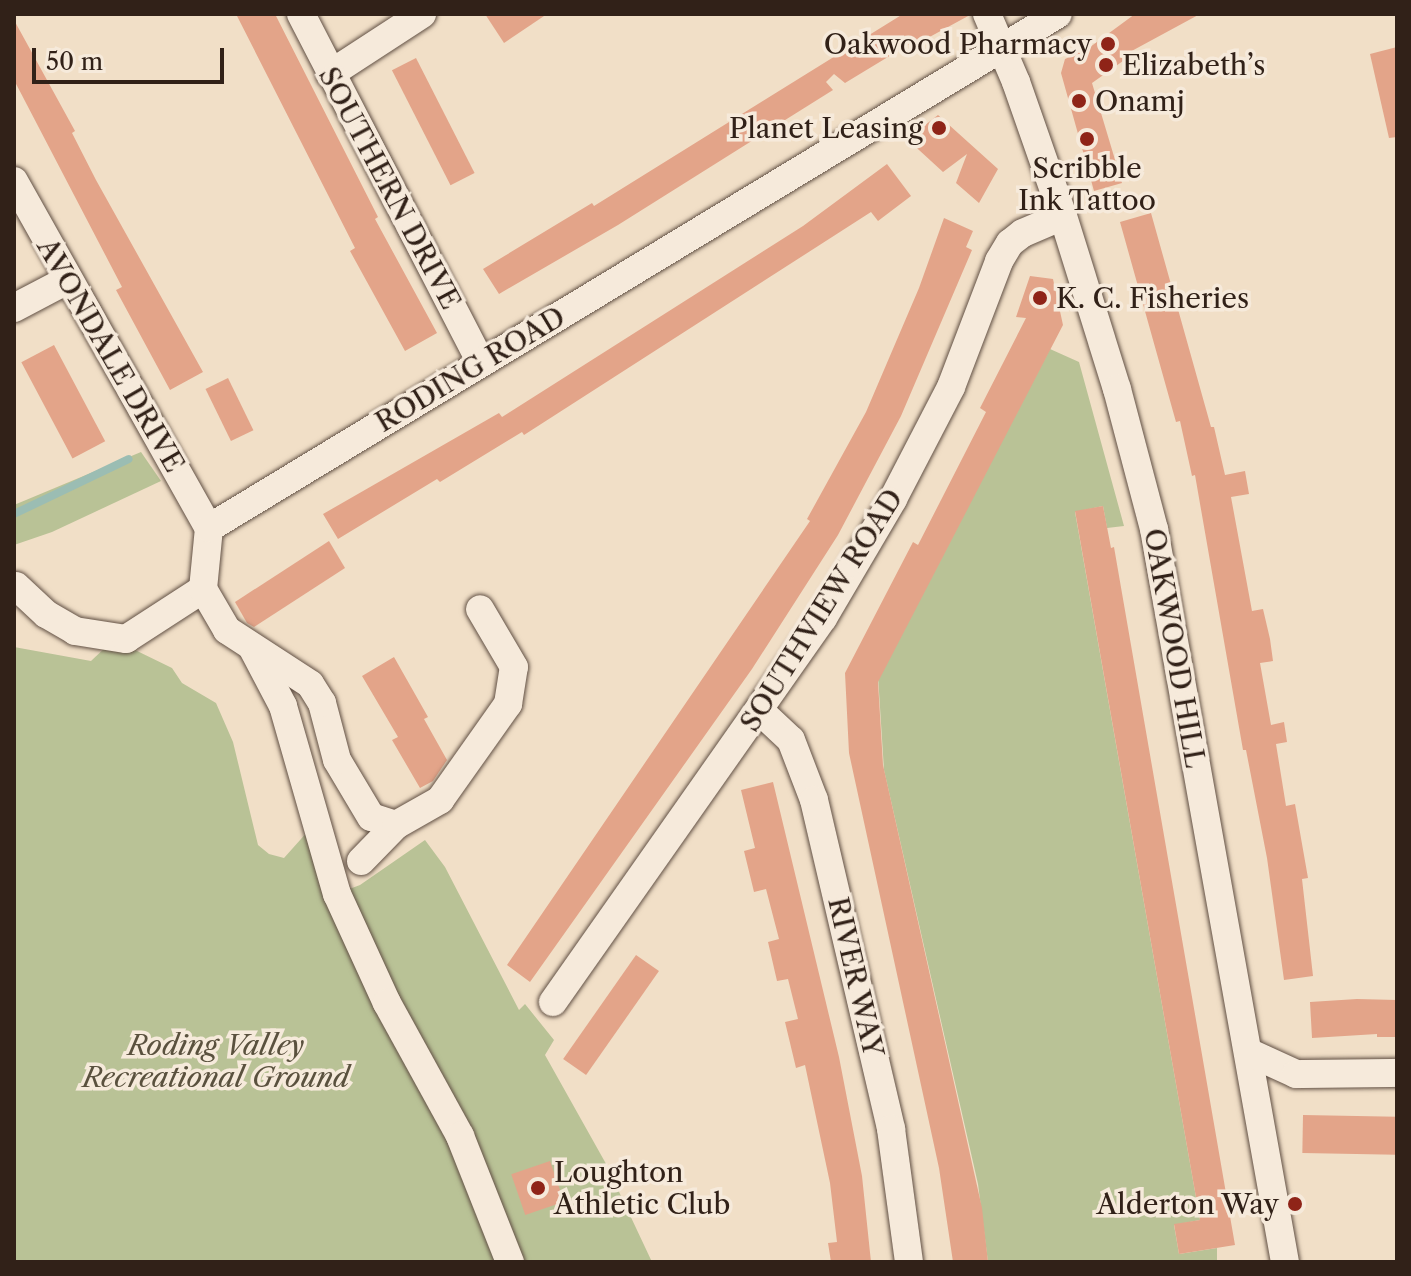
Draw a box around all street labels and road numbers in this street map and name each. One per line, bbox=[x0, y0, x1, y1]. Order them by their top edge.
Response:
street label: SOUTHERN DRIVE bbox=[312, 61, 468, 315]
street label: AVONDALE DRIVE bbox=[30, 232, 192, 478]
street label: RODING ROAD bbox=[369, 299, 571, 439]
street label: SOUTHVIEW ROAD bbox=[732, 482, 910, 738]
street label: OAKWOOD HILL bbox=[1137, 526, 1213, 770]
street label: RIVER WAY bbox=[821, 893, 891, 1061]

